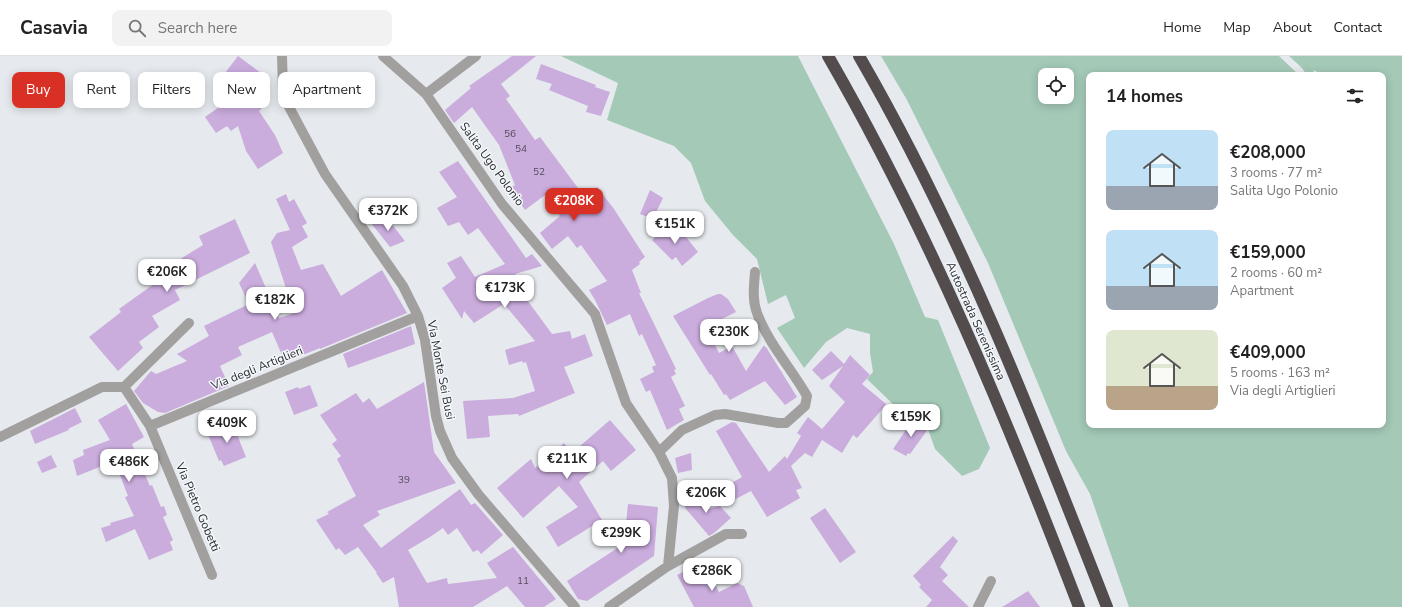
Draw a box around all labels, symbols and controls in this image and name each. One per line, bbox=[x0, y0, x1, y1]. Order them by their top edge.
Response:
search box bbox=[112, 10, 392, 46]
text: Casavia bbox=[20, 15, 88, 41]
icon: search bbox=[126, 17, 148, 39]
text: Search here bbox=[158, 18, 237, 38]
text: Home bbox=[1163, 18, 1201, 37]
text: Map bbox=[1223, 18, 1251, 37]
text: About bbox=[1273, 18, 1312, 37]
text: Contact bbox=[1334, 18, 1382, 37]
map controls bbox=[1038, 68, 1074, 104]
button: locate bbox=[1038, 68, 1074, 104]
chip: Buy bbox=[12, 72, 65, 108]
chip: Rent bbox=[73, 72, 130, 108]
chip: Filters bbox=[138, 72, 205, 108]
chip: New bbox=[213, 72, 270, 108]
chip: Apartment bbox=[278, 72, 375, 108]
text: 14 homes bbox=[1106, 85, 1183, 108]
icon: filters bbox=[1344, 85, 1366, 107]
street label: Salita Ugo Polonio bbox=[456, 119, 528, 209]
house number: 56 bbox=[504, 127, 516, 141]
text: €208,000 bbox=[1230, 141, 1306, 164]
house number: 54 bbox=[515, 142, 527, 156]
icon: home bbox=[1138, 146, 1186, 194]
text: 3 rooms · 77 m² bbox=[1230, 164, 1322, 182]
house number: 52 bbox=[533, 165, 545, 179]
text: Salita Ugo Polonio bbox=[1230, 182, 1338, 200]
pin: €208K bbox=[546, 188, 602, 222]
text: €208K bbox=[554, 192, 594, 210]
pin: €372K bbox=[360, 198, 416, 232]
text: €372K bbox=[368, 202, 408, 220]
pin: €151K bbox=[647, 211, 703, 245]
text: €151K bbox=[655, 215, 695, 233]
text: €159,000 bbox=[1230, 241, 1306, 264]
icon: home bbox=[1138, 246, 1186, 294]
pin: €206K bbox=[139, 259, 195, 293]
street label: Autostrada Serenissima bbox=[943, 259, 1009, 383]
text: €206K bbox=[147, 263, 187, 281]
text: 2 rooms · 60 m² bbox=[1230, 264, 1322, 282]
pin: €173K bbox=[477, 275, 533, 309]
text: €173K bbox=[485, 279, 525, 297]
text: Apartment bbox=[1230, 282, 1293, 300]
pin: €182K bbox=[247, 287, 303, 321]
text: €182K bbox=[255, 291, 295, 309]
street label: Via Monte Sei Busi bbox=[423, 318, 458, 421]
pin: €230K bbox=[701, 319, 757, 353]
text: €230K bbox=[709, 323, 749, 341]
text: €409,000 bbox=[1230, 341, 1306, 364]
street label: Via degli Artiglieri bbox=[208, 342, 305, 394]
icon: home bbox=[1138, 346, 1186, 394]
text: 5 rooms · 163 m² bbox=[1230, 364, 1330, 382]
text: Via degli Artiglieri bbox=[1230, 382, 1336, 400]
pin: €159K bbox=[883, 404, 939, 438]
text: €159K bbox=[891, 408, 931, 426]
pin: €409K bbox=[199, 410, 255, 444]
text: €409K bbox=[207, 414, 247, 432]
pin: €211K bbox=[539, 446, 595, 480]
pin: €486K bbox=[101, 449, 157, 483]
text: €211K bbox=[547, 450, 587, 468]
text: €486K bbox=[109, 453, 149, 471]
street label: Via Pietro Gobetti bbox=[172, 459, 224, 554]
house number: 39 bbox=[398, 473, 410, 487]
pin: €206K bbox=[678, 480, 734, 514]
text: €206K bbox=[686, 484, 726, 502]
pin: €299K bbox=[593, 520, 649, 554]
text: €299K bbox=[601, 524, 641, 542]
pin: €286K bbox=[684, 558, 740, 592]
text: €286K bbox=[692, 562, 732, 580]
house number: 11 bbox=[517, 574, 529, 588]

